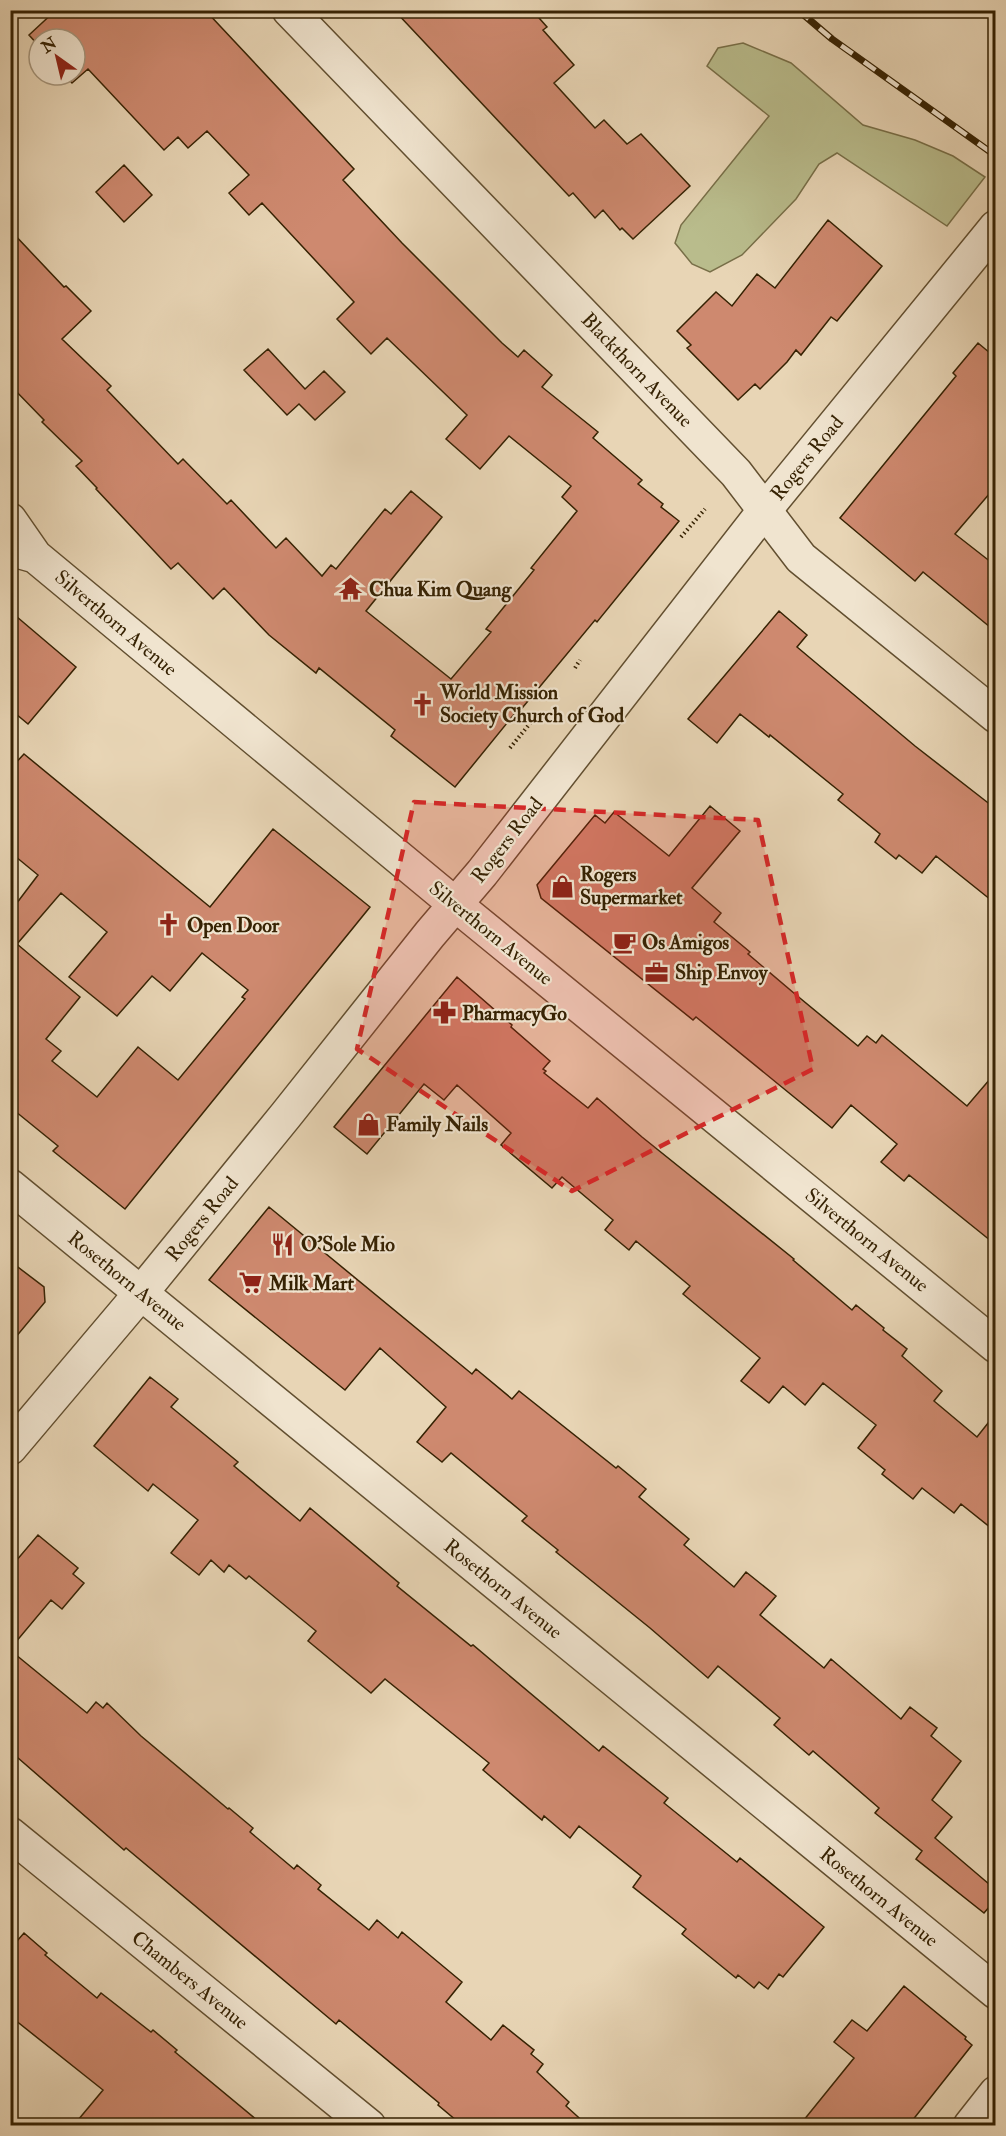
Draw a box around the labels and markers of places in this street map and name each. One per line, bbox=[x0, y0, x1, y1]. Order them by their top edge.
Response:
temple icon: Chua Kim Quang bbox=[338, 576, 364, 602]
place label: Chua Kim Quang bbox=[369, 577, 513, 603]
place label: World Mission Society Church of God bbox=[439, 680, 624, 729]
church icon: World Mission Society Church of God bbox=[409, 691, 435, 717]
place label: Rogers Supermarket bbox=[580, 862, 683, 911]
shop icon: Rogers Supermarket bbox=[549, 873, 575, 899]
church icon: Open Door bbox=[156, 912, 182, 938]
place label: Open Door bbox=[187, 913, 280, 939]
cafe icon: Os Amigos bbox=[611, 929, 637, 955]
place label: Os Amigos bbox=[642, 930, 729, 956]
office icon: Ship Envoy bbox=[644, 959, 670, 985]
place label: Ship Envoy bbox=[675, 960, 769, 986]
pharmacy icon: PharmacyGo bbox=[431, 1000, 457, 1026]
place label: PharmacyGo bbox=[462, 1001, 567, 1027]
shop icon: Family Nails bbox=[355, 1111, 381, 1137]
place label: Family Nails bbox=[386, 1112, 488, 1138]
restaurant icon: O'Sole Mio bbox=[270, 1231, 296, 1257]
place label: O'Sole Mio bbox=[301, 1232, 395, 1257]
supermarket icon: Milk Mart bbox=[238, 1270, 264, 1296]
place label: Milk Mart bbox=[268, 1271, 354, 1296]

